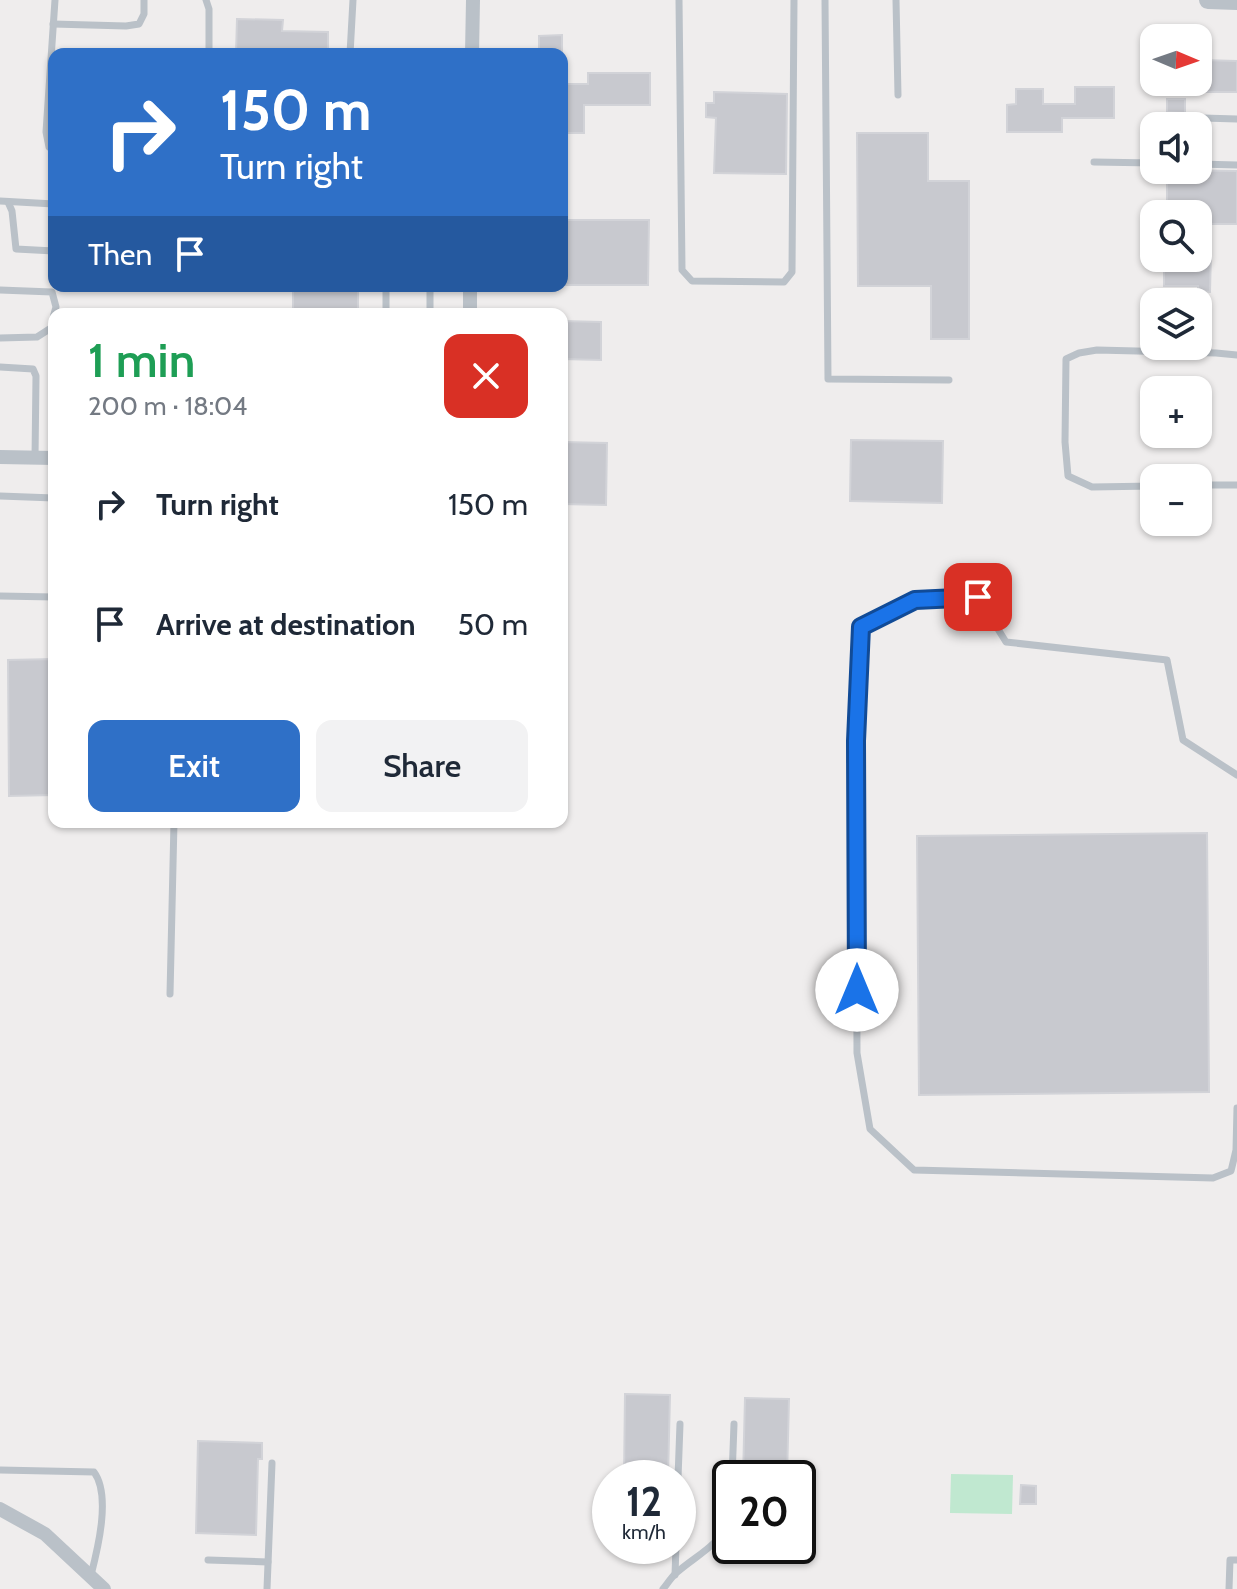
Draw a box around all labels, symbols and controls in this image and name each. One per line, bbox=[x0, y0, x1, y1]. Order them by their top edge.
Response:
north arrow bbox=[1140, 24, 1212, 96]
map controls bbox=[1140, 24, 1212, 536]
text: 150 m bbox=[220, 76, 372, 144]
icon: right bbox=[88, 80, 192, 184]
button: sound bbox=[1140, 112, 1212, 184]
text: Turn right bbox=[220, 144, 363, 188]
button: search bbox=[1140, 200, 1212, 272]
icon: arrive bbox=[168, 232, 212, 276]
text: Then bbox=[88, 236, 152, 273]
button: layers bbox=[1140, 288, 1212, 360]
text: 1 min bbox=[88, 331, 195, 389]
button: close bbox=[444, 334, 528, 418]
button: + bbox=[1140, 376, 1212, 448]
text: 200 m · 18:04 bbox=[88, 390, 247, 422]
button: − bbox=[1140, 464, 1212, 536]
icon: right bbox=[88, 482, 132, 526]
text: Turn right bbox=[156, 486, 279, 523]
text: 150 m bbox=[448, 486, 528, 523]
pin bbox=[944, 563, 1012, 631]
icon: arrive bbox=[956, 575, 1000, 619]
icon: arrive bbox=[88, 602, 132, 646]
text: Arrive at destination bbox=[156, 606, 416, 643]
text: 50 m bbox=[458, 606, 528, 643]
button: Exit bbox=[88, 720, 300, 812]
button: Share bbox=[316, 720, 528, 812]
position arrow bbox=[815, 948, 899, 1032]
speed limit sign: 20 bbox=[712, 1460, 816, 1564]
text: 12 bbox=[626, 1477, 662, 1526]
text: km/h bbox=[622, 1520, 666, 1544]

